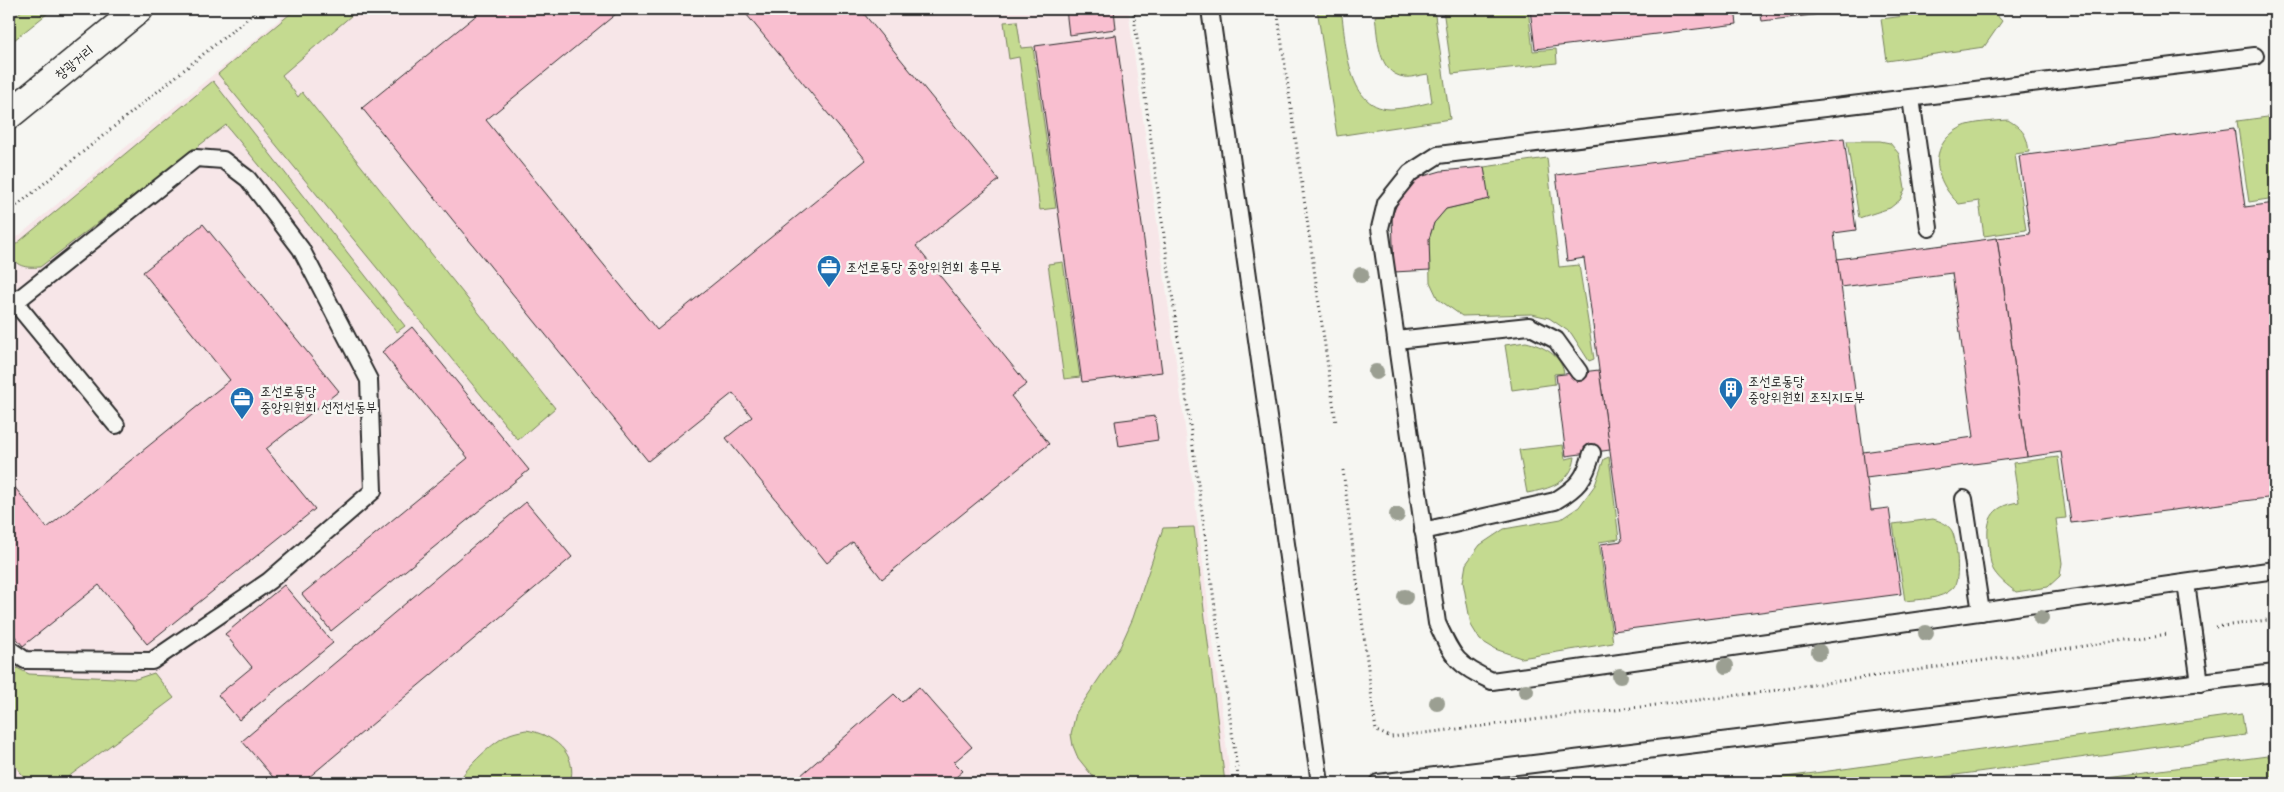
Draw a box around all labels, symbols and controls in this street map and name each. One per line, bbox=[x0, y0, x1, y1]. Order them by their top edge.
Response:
street label: 창광거리 bbox=[51, 42, 97, 83]
office icon: 조선로동당 중앙위원회 총무부 bbox=[816, 254, 842, 288]
place label: 조선로동당 중앙위원회 총무부 bbox=[846, 259, 1002, 276]
place label: 조선로동당 중앙위원회 조직지도부 bbox=[1748, 373, 1865, 406]
building icon: 조선로동당 중앙위원회 조직지도부 bbox=[1718, 376, 1744, 410]
place label: 조선로동당 중앙위원회 선전선동부 bbox=[260, 383, 377, 416]
office icon: 조선로동당 중앙위원회 선전선동부 bbox=[229, 386, 255, 420]

